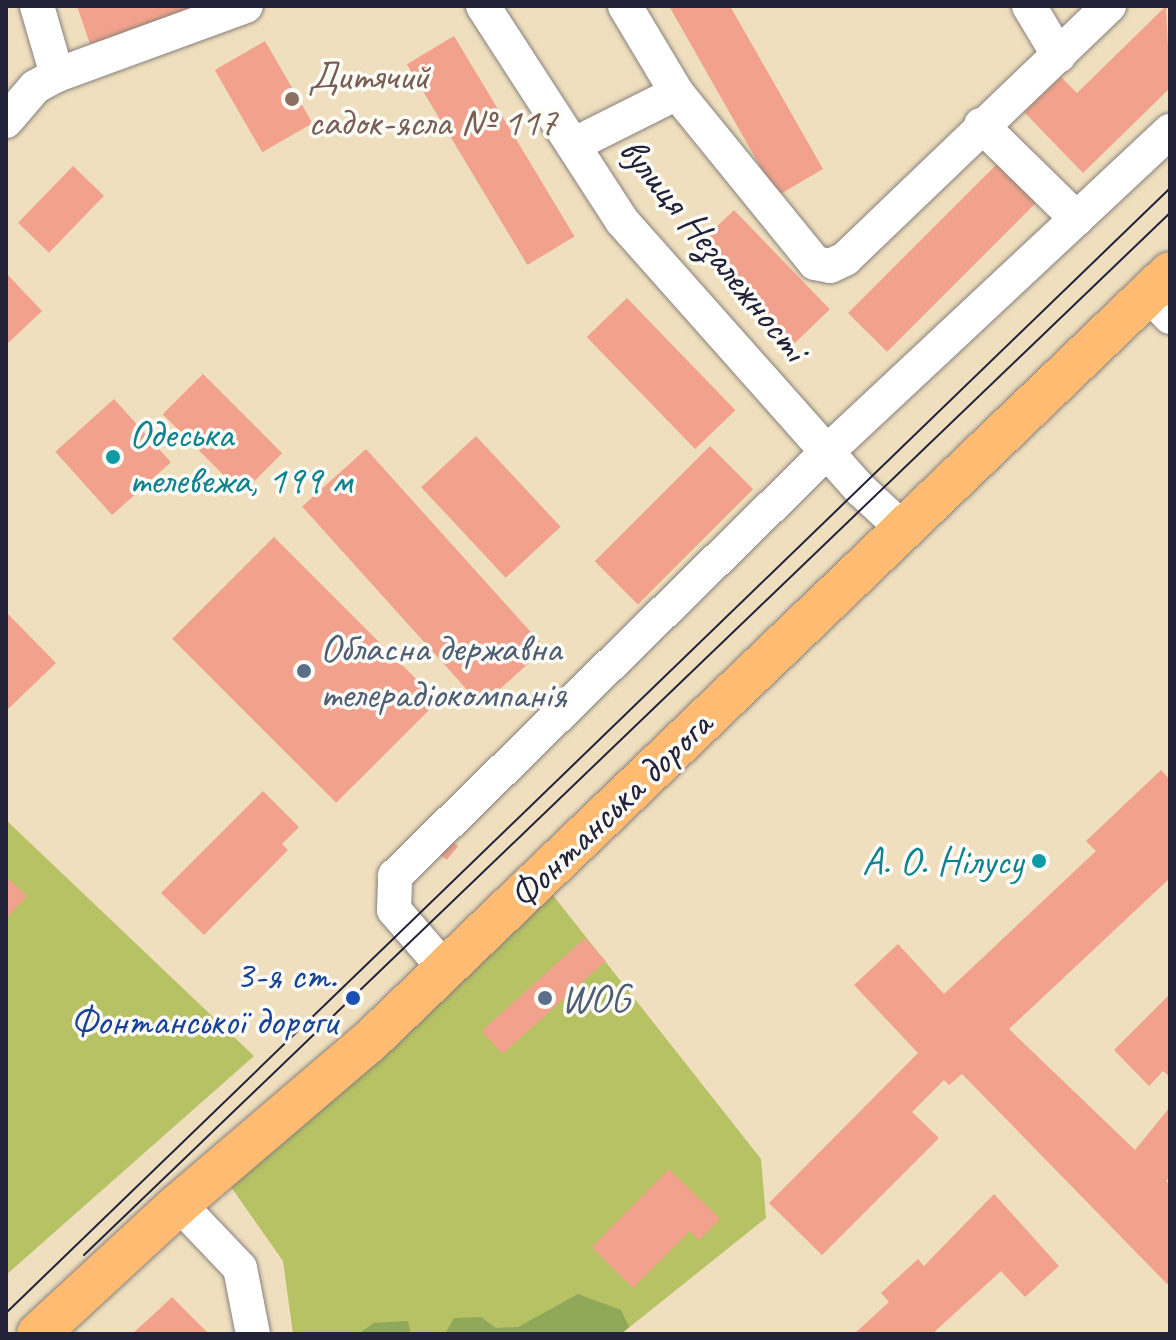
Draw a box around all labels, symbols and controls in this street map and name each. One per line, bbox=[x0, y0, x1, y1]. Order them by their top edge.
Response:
place label: Дитячий садок-ясла № 117 bbox=[308, 52, 557, 146]
marker: Дитячий садок-ясла № 117 bbox=[283, 90, 301, 108]
street label: вулиця Незалежності bbox=[609, 127, 819, 371]
place label: Одеська телевежа, 199 м bbox=[129, 410, 352, 504]
marker: Одеська телевежа, 199 м bbox=[104, 448, 122, 466]
place label: Обласна державна телерадіокомпанія bbox=[320, 624, 566, 718]
marker: Обласна державна телерадіокомпанія bbox=[295, 662, 313, 680]
street label: Фонтанська дорога bbox=[498, 701, 722, 919]
place label: А. О. Нілусу bbox=[862, 837, 1023, 885]
marker: А. О. Нілусу bbox=[1030, 852, 1048, 870]
place label: 3-я ст. Фонтанської дороги bbox=[70, 951, 337, 1045]
place label: WOG bbox=[561, 974, 630, 1022]
marker: 3-я ст. Фонтанської дороги bbox=[344, 989, 362, 1007]
marker: WOG bbox=[536, 989, 554, 1007]

